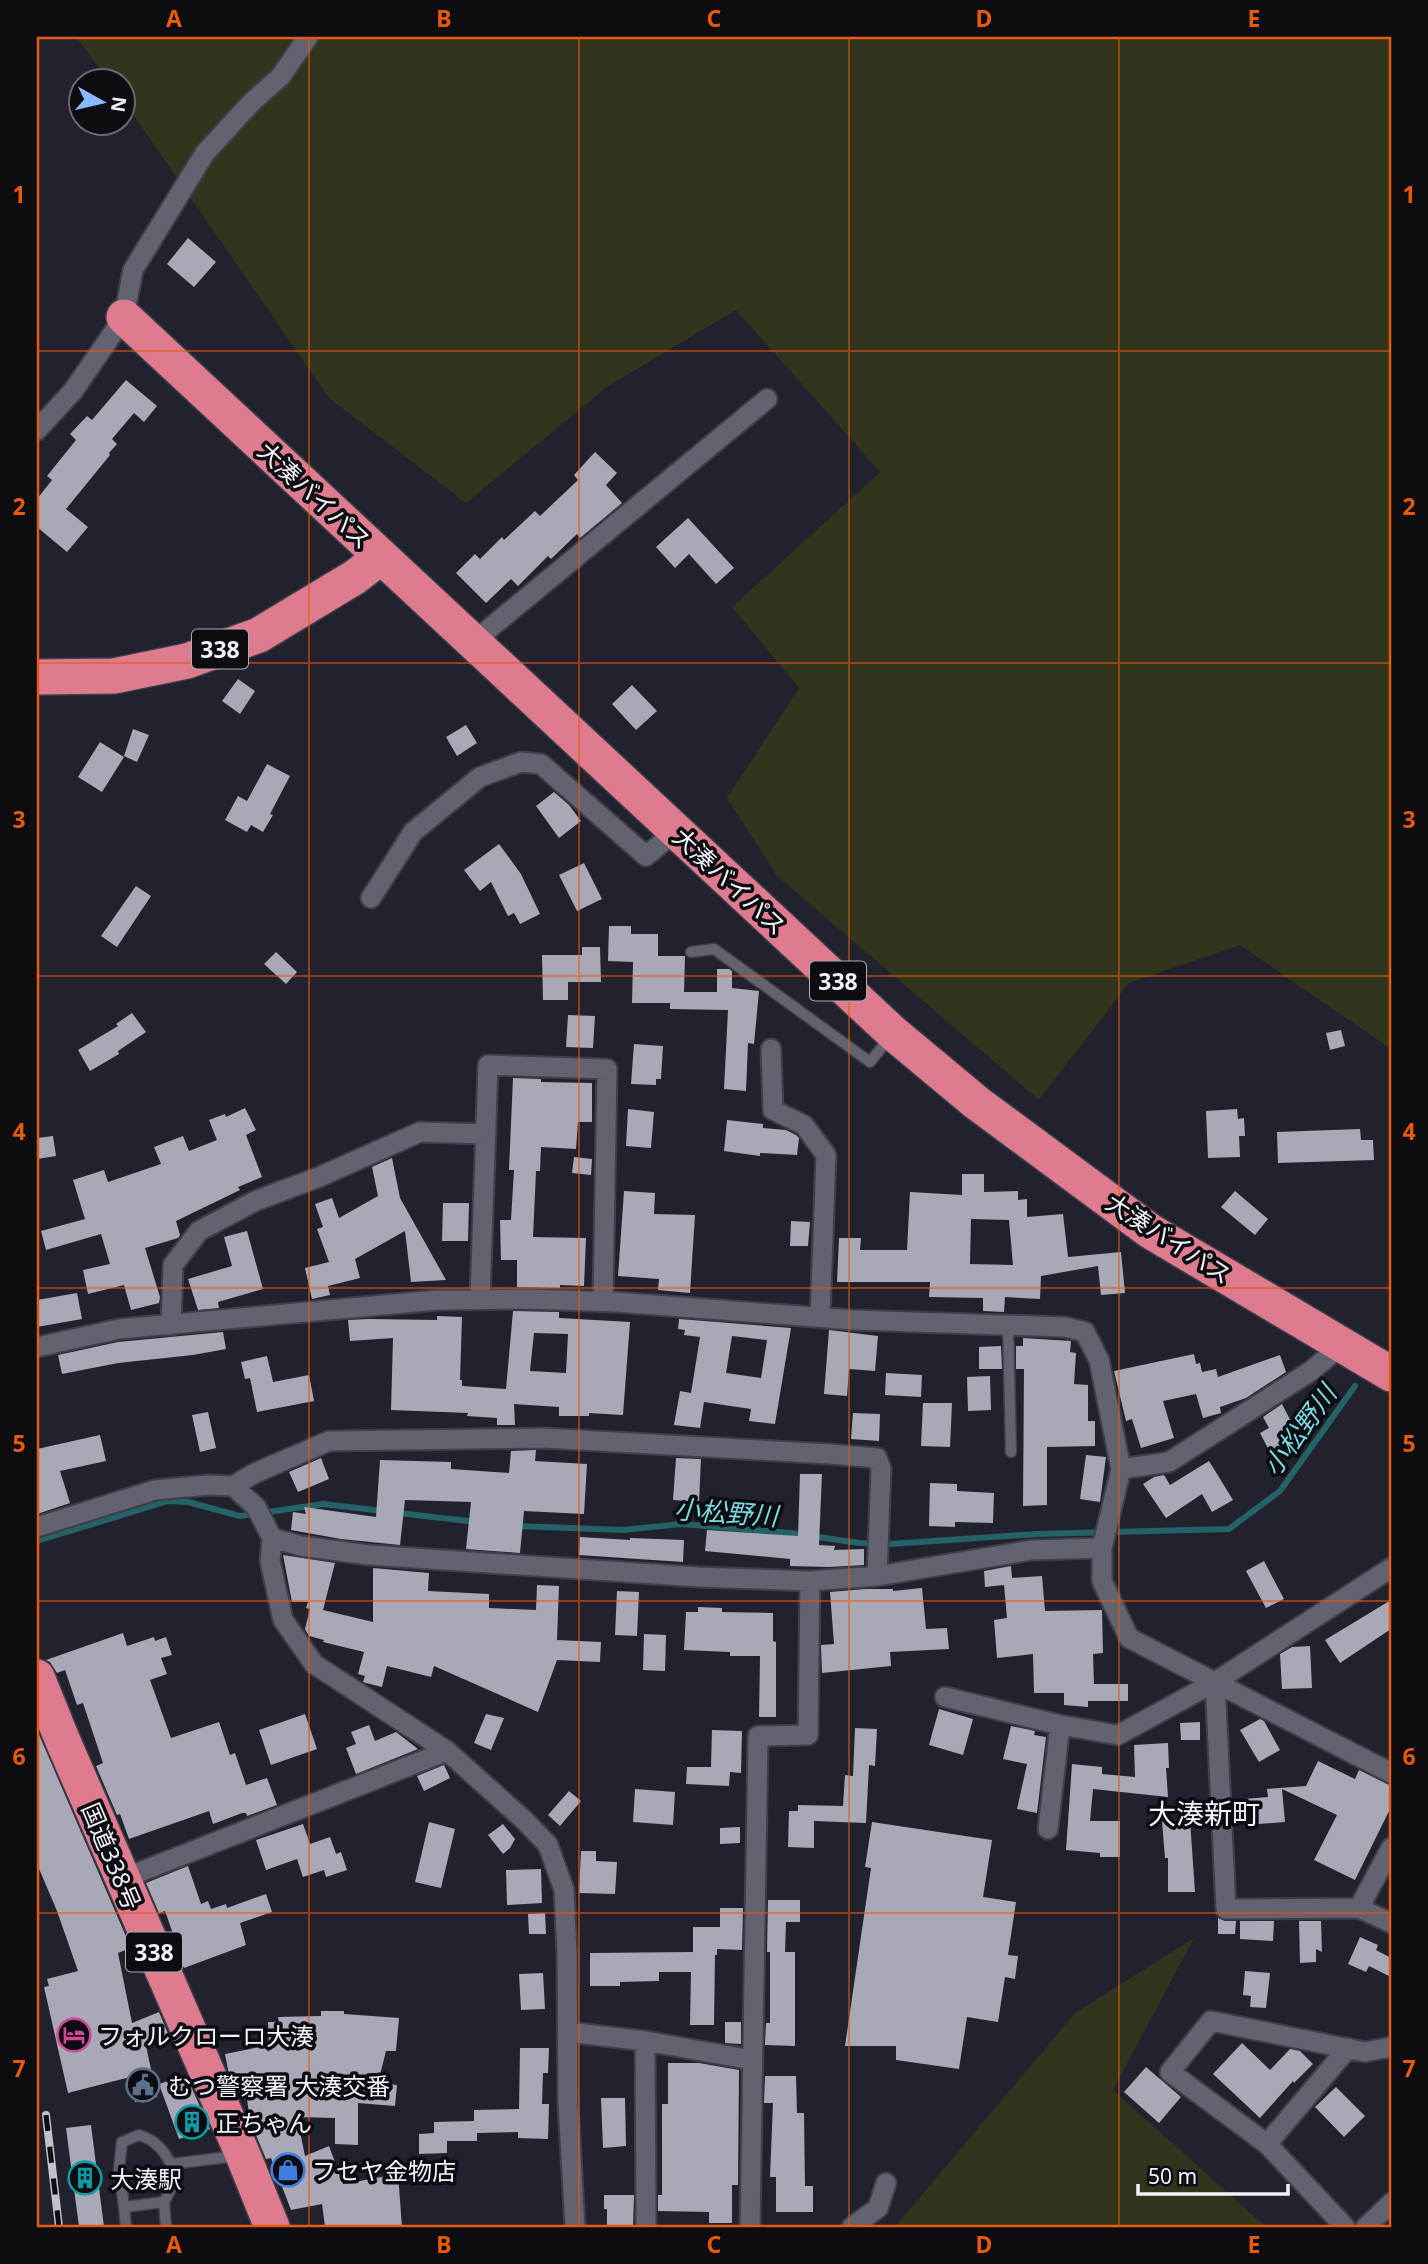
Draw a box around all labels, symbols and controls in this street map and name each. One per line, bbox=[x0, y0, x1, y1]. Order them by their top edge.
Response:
text: A bbox=[166, 2, 182, 34]
text: B bbox=[436, 2, 452, 34]
text: C bbox=[707, 2, 722, 34]
text: D bbox=[976, 2, 992, 34]
text: E bbox=[1248, 2, 1260, 34]
north arrow bbox=[66, 66, 136, 136]
text: N bbox=[105, 95, 133, 114]
text: 1 bbox=[12, 178, 26, 210]
text: 1 bbox=[1402, 178, 1416, 210]
street label: 大湊バイパス bbox=[251, 434, 379, 556]
text: 2 bbox=[12, 490, 26, 522]
text: 2 bbox=[1402, 490, 1416, 522]
road number: 338 bbox=[192, 629, 248, 668]
text: 3 bbox=[12, 803, 26, 835]
text: 3 bbox=[1402, 803, 1416, 835]
street label: 大湊バイパス bbox=[666, 820, 794, 942]
road number: 338 bbox=[810, 962, 866, 1000]
text: 4 bbox=[12, 1115, 26, 1147]
text: 4 bbox=[1402, 1115, 1416, 1147]
street label: 大湊バイパス bbox=[1100, 1185, 1238, 1291]
water label: 小松野川 bbox=[1254, 1375, 1346, 1483]
text: 5 bbox=[12, 1427, 26, 1459]
text: 5 bbox=[1402, 1427, 1416, 1459]
water label: 小松野川 bbox=[673, 1490, 782, 1534]
text: 6 bbox=[12, 1740, 26, 1772]
text: 6 bbox=[1402, 1740, 1416, 1772]
district label: 大湊新町 bbox=[1148, 1794, 1260, 1832]
street label: 国道338号 bbox=[75, 1797, 149, 1915]
road number: 338 bbox=[126, 1932, 182, 1971]
hotel icon: フォルクローロ大湊 bbox=[55, 2016, 93, 2054]
place label: フォルクローロ大湊 bbox=[98, 2019, 314, 2052]
text: 7 bbox=[12, 2052, 26, 2084]
text: 7 bbox=[1402, 2052, 1416, 2084]
public building icon: むつ警察署 大湊交番 bbox=[124, 2066, 162, 2104]
place label: むつ警察署 大湊交番 bbox=[168, 2069, 390, 2102]
building icon: 正ちゃん bbox=[173, 2103, 211, 2141]
place label: 正ちゃん bbox=[216, 2106, 312, 2139]
shop icon: フセヤ金物店 bbox=[269, 2151, 307, 2189]
scale bar bbox=[1138, 2152, 1288, 2196]
place label: フセヤ金物店 bbox=[312, 2154, 456, 2187]
building icon: 大湊駅 bbox=[66, 2159, 104, 2197]
place label: 大湊駅 bbox=[110, 2162, 182, 2195]
text: 50 m bbox=[1148, 2162, 1197, 2190]
text: A bbox=[166, 2228, 182, 2260]
text: B bbox=[436, 2228, 452, 2260]
text: C bbox=[707, 2228, 722, 2260]
text: D bbox=[976, 2228, 992, 2260]
text: E bbox=[1248, 2228, 1260, 2260]

